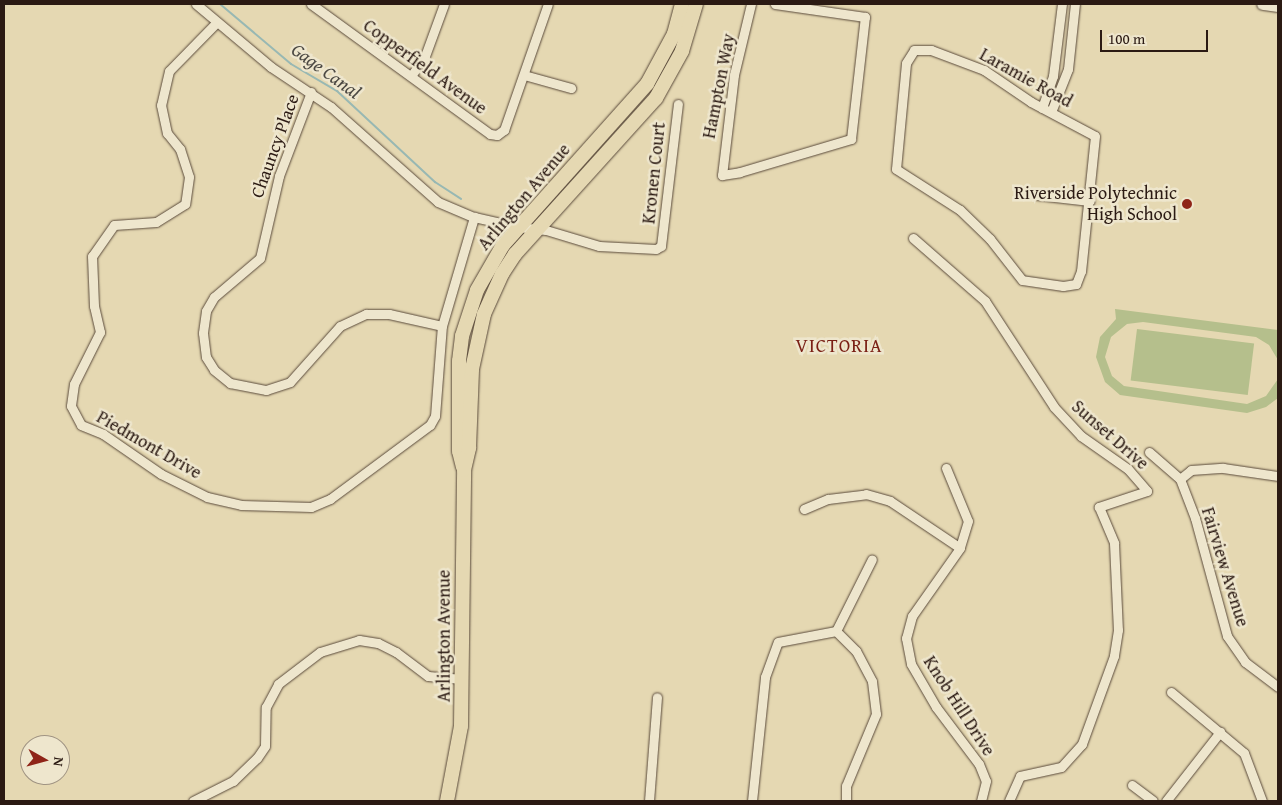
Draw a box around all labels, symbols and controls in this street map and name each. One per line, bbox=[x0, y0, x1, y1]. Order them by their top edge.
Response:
street label: Copperfield Avenue bbox=[359, 15, 491, 119]
scale bar bbox=[1102, 20, 1210, 52]
text: 100 m bbox=[1108, 28, 1145, 49]
street label: Hampton Way bbox=[698, 32, 740, 140]
water label: Gage Canal bbox=[287, 38, 365, 104]
street label: Laramie Road bbox=[976, 44, 1076, 112]
street label: Chauncy Place bbox=[246, 91, 304, 201]
street label: Kronen Court bbox=[638, 121, 670, 225]
street label: Arlington Avenue bbox=[473, 139, 575, 255]
place label: Riverside Polytechnic High School bbox=[1014, 183, 1177, 225]
marker: Riverside Polytechnic High School bbox=[1181, 198, 1193, 210]
district label: VICTORIA bbox=[794, 335, 884, 357]
street label: Sunset Drive bbox=[1067, 396, 1153, 474]
street label: Piedmont Drive bbox=[93, 406, 205, 484]
street label: Fairview Avenue bbox=[1197, 505, 1253, 629]
street label: Arlington Avenue bbox=[433, 570, 455, 702]
street label: Knob Hill Drive bbox=[919, 652, 999, 760]
north arrow bbox=[20, 735, 70, 785]
text: N bbox=[48, 756, 69, 768]

